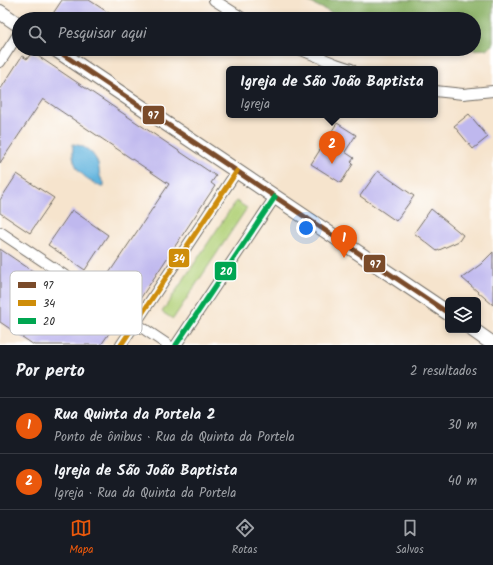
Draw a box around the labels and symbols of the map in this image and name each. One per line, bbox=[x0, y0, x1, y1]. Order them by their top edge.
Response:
line badge: 97 bbox=[142, 105, 165, 125]
text: 97 bbox=[148, 107, 159, 125]
pin: 2 bbox=[319, 131, 345, 164]
your location bbox=[296, 218, 316, 238]
pin: 1 bbox=[331, 225, 357, 258]
line badge: 34 bbox=[168, 248, 190, 268]
text: 34 bbox=[172, 250, 185, 268]
line badge: 97 bbox=[363, 254, 386, 273]
text: 97 bbox=[370, 256, 381, 274]
line badge: 20 bbox=[214, 261, 237, 281]
text: 20 bbox=[220, 263, 232, 281]
legend bbox=[10, 271, 142, 335]
text: 97 bbox=[43, 277, 54, 295]
text: 34 bbox=[43, 295, 55, 313]
text: 20 bbox=[43, 313, 55, 331]

